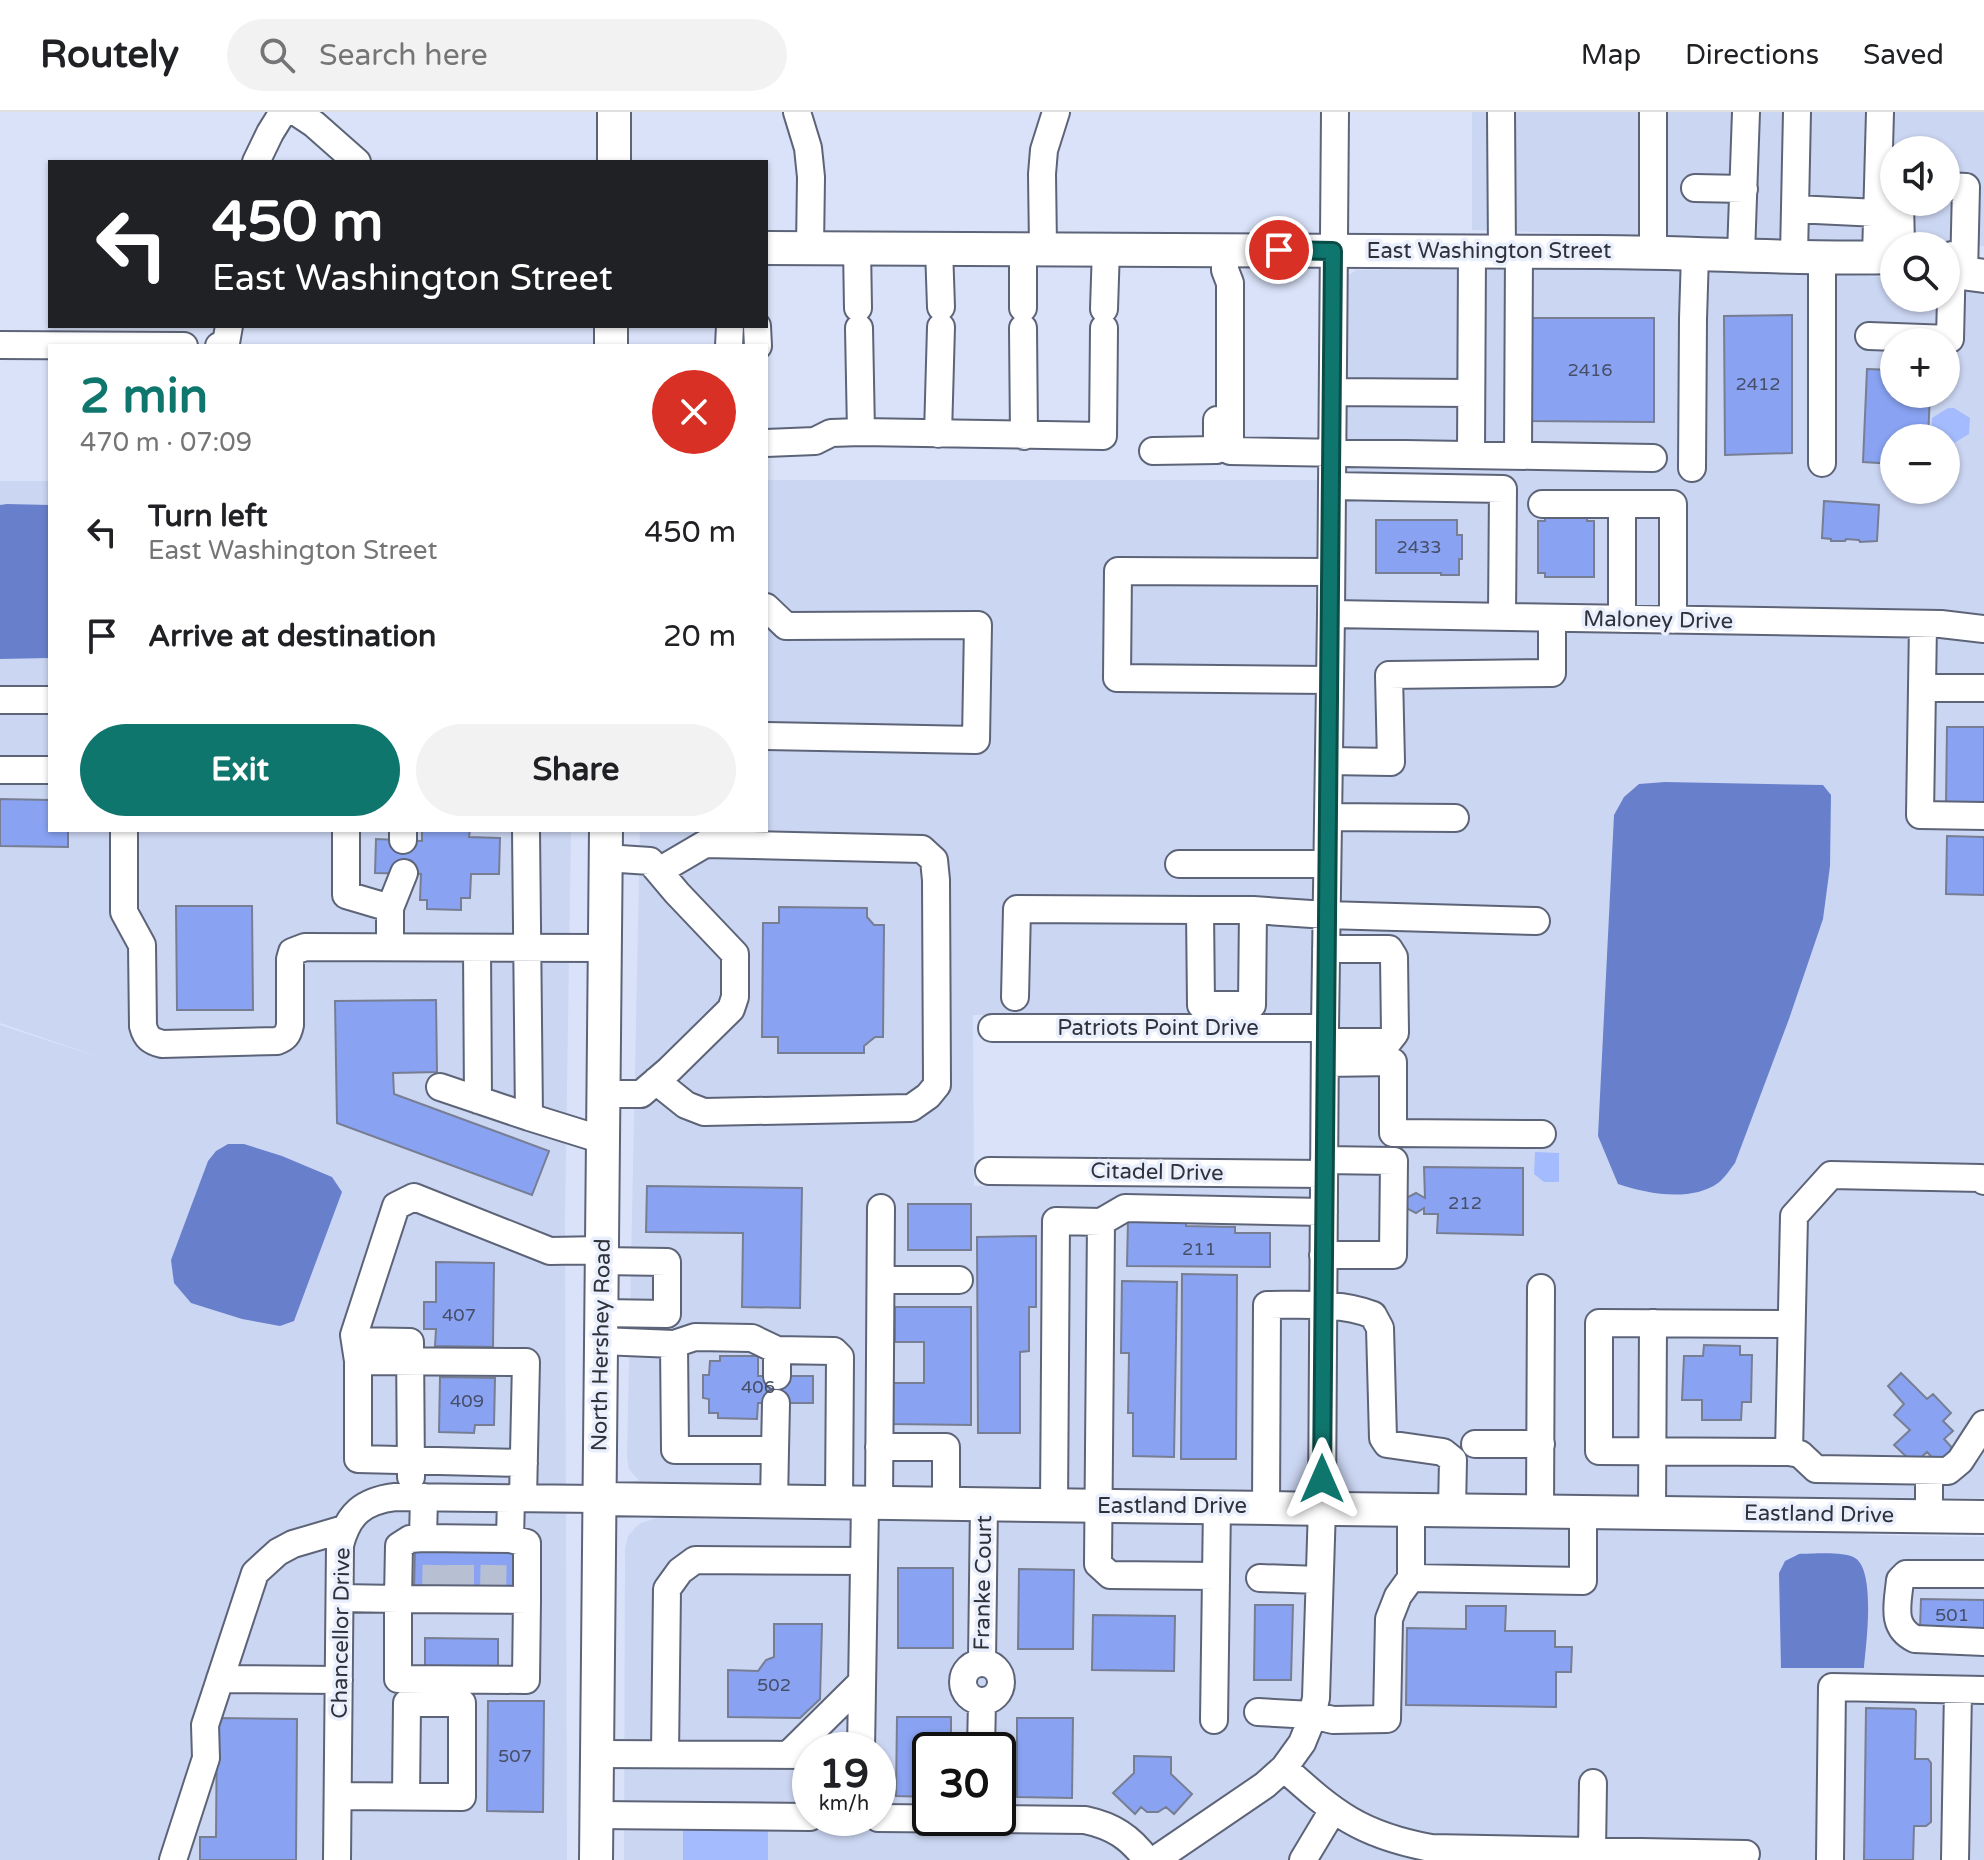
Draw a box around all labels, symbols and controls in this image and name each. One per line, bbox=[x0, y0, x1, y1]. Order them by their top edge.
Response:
search box bbox=[227, 19, 787, 91]
text: Routely bbox=[40, 32, 179, 78]
icon: search bbox=[255, 33, 299, 77]
text: Search here bbox=[319, 37, 488, 74]
text: Map bbox=[1581, 38, 1641, 72]
text: Directions bbox=[1685, 38, 1819, 72]
text: Saved bbox=[1863, 38, 1944, 72]
map controls bbox=[1880, 136, 1960, 504]
button: sound bbox=[1880, 136, 1960, 216]
text: 450 m bbox=[212, 189, 383, 256]
icon: left bbox=[80, 192, 184, 296]
pin bbox=[1245, 216, 1313, 284]
icon: arrive bbox=[1257, 228, 1301, 272]
button: search bbox=[1880, 232, 1960, 312]
street label: East Washington Street bbox=[1367, 238, 1611, 264]
text: East Washington Street bbox=[212, 257, 613, 300]
button: + bbox=[1880, 328, 1960, 408]
house number: 2416 bbox=[1567, 359, 1613, 381]
text: 2 min bbox=[80, 368, 208, 426]
button: close bbox=[652, 370, 736, 454]
house number: 2412 bbox=[1735, 373, 1781, 395]
button: − bbox=[1880, 424, 1960, 504]
text: 470 m · 07:09 bbox=[80, 427, 252, 458]
text: Turn left bbox=[148, 498, 267, 535]
icon: left bbox=[80, 510, 124, 554]
text: 450 m bbox=[644, 514, 736, 551]
text: East Washington Street bbox=[148, 535, 437, 566]
house number: 2433 bbox=[1396, 536, 1442, 558]
street label: Maloney Drive bbox=[1583, 606, 1733, 634]
icon: arrive bbox=[80, 614, 124, 658]
text: Arrive at destination bbox=[148, 618, 436, 655]
text: 20 m bbox=[663, 618, 736, 655]
button: Exit bbox=[80, 724, 400, 816]
button: Share bbox=[416, 724, 736, 816]
street label: Patriots Point Drive bbox=[1057, 1015, 1259, 1041]
street label: Citadel Drive bbox=[1090, 1158, 1224, 1186]
house number: 212 bbox=[1448, 1192, 1482, 1214]
street label: North Hershey Road bbox=[586, 1238, 616, 1452]
house number: 211 bbox=[1182, 1238, 1216, 1260]
house number: 407 bbox=[442, 1304, 476, 1326]
house number: 406 bbox=[741, 1376, 775, 1398]
house number: 409 bbox=[450, 1390, 484, 1412]
position arrow bbox=[1280, 1437, 1364, 1521]
street label: Eastland Drive bbox=[1097, 1493, 1247, 1519]
street label: Eastland Drive bbox=[1744, 1500, 1894, 1528]
street label: Franke Court bbox=[969, 1515, 997, 1651]
street label: Chancellor Drive bbox=[327, 1547, 355, 1719]
house number: 501 bbox=[1935, 1604, 1969, 1626]
house number: 502 bbox=[757, 1674, 791, 1696]
speed limit sign: 30 bbox=[912, 1732, 1016, 1836]
house number: 507 bbox=[498, 1745, 532, 1767]
text: 19 bbox=[819, 1750, 869, 1798]
text: km/h bbox=[819, 1792, 869, 1816]

